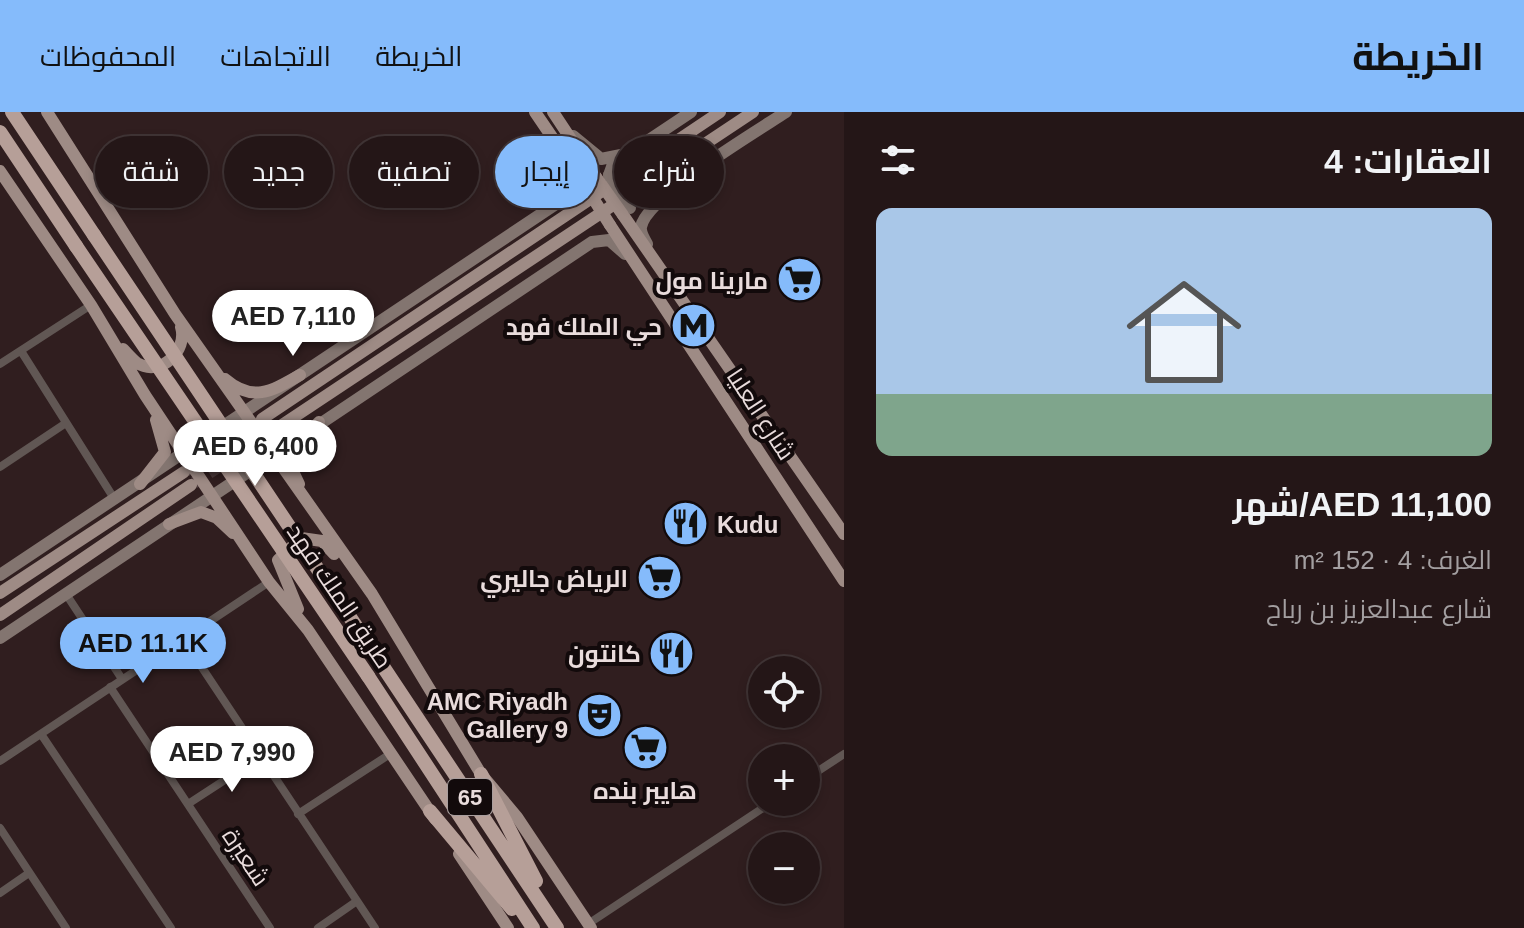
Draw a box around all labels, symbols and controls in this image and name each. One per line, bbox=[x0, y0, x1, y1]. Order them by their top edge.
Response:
text: الخريطة bbox=[1352, 36, 1484, 78]
text: المحفوظات bbox=[40, 41, 176, 72]
text: الاتجاهات bbox=[220, 41, 331, 72]
text: الخريطة bbox=[375, 41, 463, 72]
chip: شقة bbox=[95, 136, 208, 208]
chip: جديد bbox=[224, 136, 333, 208]
chip: تصفية bbox=[349, 136, 479, 208]
chip: إيجار bbox=[495, 136, 598, 208]
chip: شراء bbox=[614, 136, 724, 208]
icon: filters bbox=[876, 138, 920, 182]
text: العقارات: 4 bbox=[1324, 142, 1492, 180]
supermarket icon: مارينا مول bbox=[775, 256, 823, 304]
icon: home bbox=[1112, 260, 1256, 404]
place label: مارينا مول bbox=[655, 267, 768, 295]
pin: AED 7,110 bbox=[201, 290, 385, 358]
text: AED 7,110 bbox=[230, 301, 356, 331]
metro station icon: حي الملك فهد bbox=[669, 302, 717, 350]
place label: حي الملك فهد bbox=[506, 313, 662, 346]
street label: شارع العليا bbox=[719, 363, 800, 466]
pin: AED 6,400 bbox=[163, 420, 347, 488]
text: AED 6,400 bbox=[191, 431, 319, 461]
text: AED 11,100/شهر bbox=[1233, 485, 1492, 523]
restaurant icon: Kudu bbox=[662, 500, 710, 548]
place label: Kudu bbox=[717, 511, 778, 538]
street label: طريق الملك فهد bbox=[280, 519, 398, 674]
text: الغرف: 4 · 152 m² bbox=[1294, 545, 1492, 575]
supermarket icon: الرياض جاليري bbox=[635, 554, 683, 602]
place label: الرياض جاليري bbox=[480, 565, 628, 598]
text: شارع عبدالعزيز بن رباح bbox=[1266, 594, 1492, 624]
pin: AED 11.1K bbox=[51, 617, 235, 685]
text: AED 11.1K bbox=[78, 628, 208, 658]
restaurant icon: كانتون bbox=[648, 629, 696, 677]
place label: كانتون bbox=[568, 640, 641, 668]
map controls bbox=[748, 656, 820, 904]
button: locate bbox=[748, 656, 820, 728]
place label: AMC Riyadh Gallery 9 bbox=[427, 688, 568, 743]
theatre icon: AMC Riyadh Gallery 9 bbox=[575, 691, 623, 739]
supermarket icon: هايبر بنده bbox=[621, 724, 669, 772]
pin: AED 7,990 bbox=[140, 726, 324, 794]
text: AED 7,990 bbox=[168, 737, 296, 767]
button: + bbox=[748, 744, 820, 816]
place label: هايبر بنده bbox=[593, 777, 697, 805]
road number: 65 bbox=[448, 779, 492, 815]
street label: شعيرة bbox=[217, 823, 275, 891]
button: − bbox=[748, 832, 820, 904]

